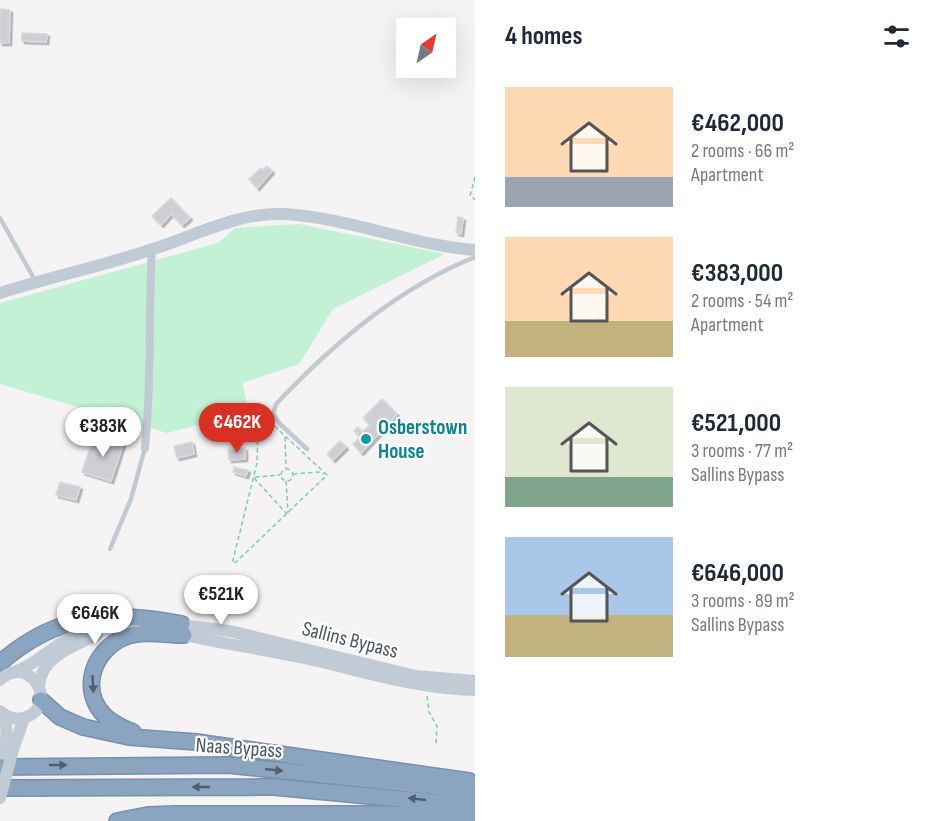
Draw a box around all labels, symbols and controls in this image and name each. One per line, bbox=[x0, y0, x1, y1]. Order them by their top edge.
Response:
north arrow bbox=[396, 18, 456, 78]
map controls bbox=[396, 18, 456, 78]
icon: filters bbox=[880, 20, 913, 53]
text: 4 homes bbox=[505, 21, 582, 52]
text: €462,000 bbox=[691, 108, 784, 139]
icon: home bbox=[553, 111, 625, 183]
text: 2 rooms · 66 m² bbox=[691, 139, 795, 163]
text: Apartment bbox=[691, 163, 764, 187]
text: €383,000 bbox=[691, 258, 783, 289]
icon: home bbox=[553, 261, 625, 333]
text: 2 rooms · 54 m² bbox=[691, 289, 793, 313]
text: Apartment bbox=[691, 313, 764, 337]
pin: €462K bbox=[195, 403, 279, 454]
pin: €383K bbox=[61, 407, 145, 458]
text: €521,000 bbox=[691, 408, 781, 439]
text: €462K bbox=[213, 410, 261, 434]
icon: home bbox=[553, 411, 625, 483]
text: €383K bbox=[79, 414, 127, 438]
place label: Osberstown House bbox=[378, 415, 467, 464]
marker: Osberstown House bbox=[359, 432, 373, 446]
text: 3 rooms · 77 m² bbox=[691, 439, 793, 463]
text: Sallins Bypass bbox=[691, 463, 784, 487]
text: €646,000 bbox=[691, 558, 784, 589]
icon: home bbox=[553, 561, 625, 633]
pin: €521K bbox=[179, 575, 263, 626]
text: €521K bbox=[198, 582, 244, 606]
text: 3 rooms · 89 m² bbox=[691, 589, 795, 613]
pin: €646K bbox=[53, 594, 137, 645]
text: €646K bbox=[71, 601, 119, 625]
text: Sallins Bypass bbox=[691, 613, 784, 637]
street label: Sallins Bypass bbox=[299, 616, 401, 664]
one-way arrow bbox=[88, 675, 98, 694]
street label: Naas Bypass bbox=[195, 733, 283, 763]
one-way arrow bbox=[49, 760, 68, 770]
one-way arrow bbox=[265, 765, 284, 775]
one-way arrow bbox=[192, 782, 211, 792]
one-way arrow bbox=[407, 794, 426, 804]

